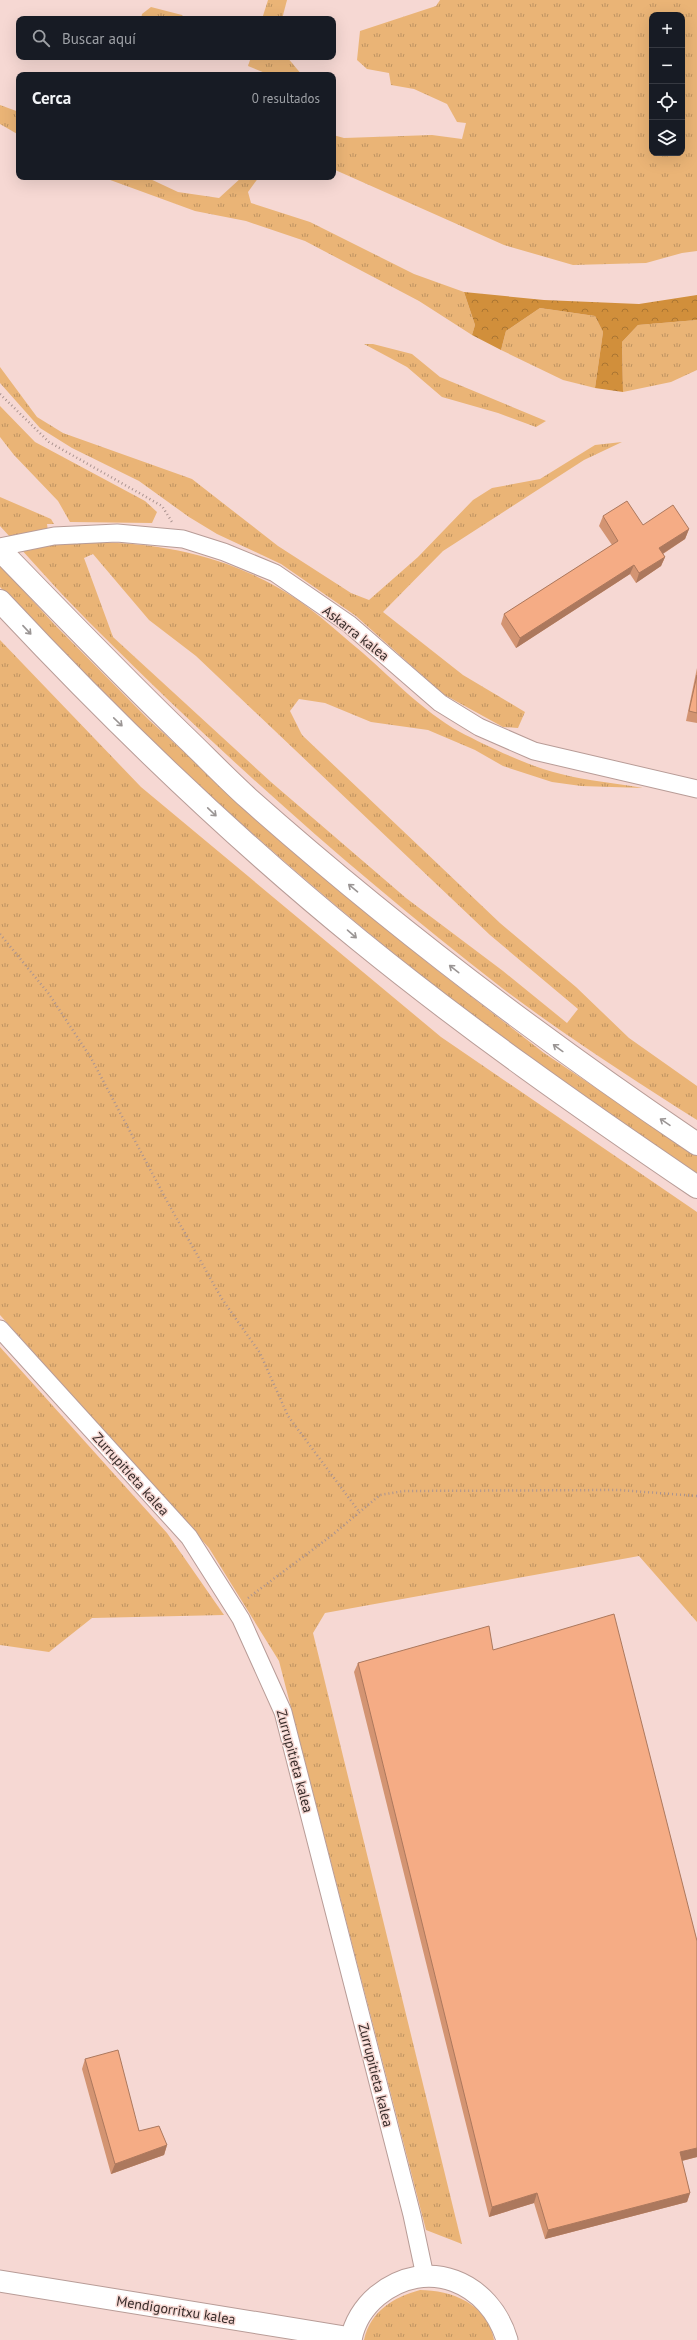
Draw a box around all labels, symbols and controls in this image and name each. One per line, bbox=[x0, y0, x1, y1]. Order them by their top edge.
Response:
map controls bbox=[649, 12, 685, 156]
button: + bbox=[649, 12, 685, 48]
search box bbox=[16, 16, 336, 60]
icon: search bbox=[30, 27, 52, 49]
text: Buscar aquí bbox=[62, 29, 136, 48]
button: − bbox=[649, 48, 685, 84]
button: locate bbox=[649, 84, 685, 120]
text: Cerca bbox=[32, 87, 71, 109]
text: 0 resultados bbox=[252, 90, 320, 107]
button: layers bbox=[649, 120, 685, 156]
street label: Askarra kalea bbox=[319, 601, 393, 665]
one-way arrow bbox=[22, 625, 31, 635]
one-way arrow bbox=[113, 718, 123, 727]
one-way arrow bbox=[207, 807, 217, 817]
one-way arrow bbox=[348, 883, 359, 892]
one-way arrow bbox=[347, 930, 358, 939]
one-way arrow bbox=[449, 965, 460, 974]
one-way arrow bbox=[553, 1044, 564, 1052]
one-way arrow bbox=[660, 1118, 671, 1126]
street label: Zurrupitieta kalea bbox=[89, 1429, 173, 1519]
street label: Zurrupitieta kalea bbox=[273, 1707, 317, 1815]
street label: Zurrupitieta kalea bbox=[354, 2021, 398, 2129]
street label: Mendigorritxu kalea bbox=[115, 2292, 237, 2328]

